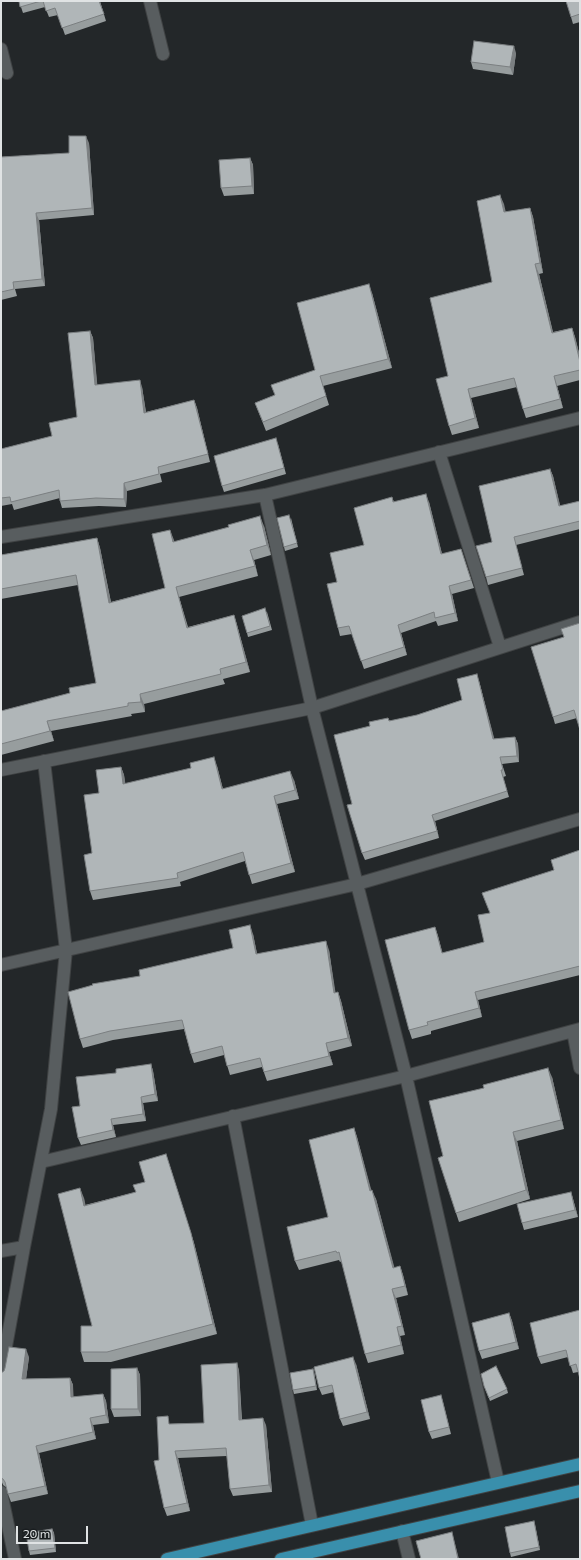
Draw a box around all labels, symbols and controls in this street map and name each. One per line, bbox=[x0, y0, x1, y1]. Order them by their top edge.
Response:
scale bar bbox=[18, 1518, 90, 1544]
text: 20 m bbox=[23, 1526, 50, 1540]

